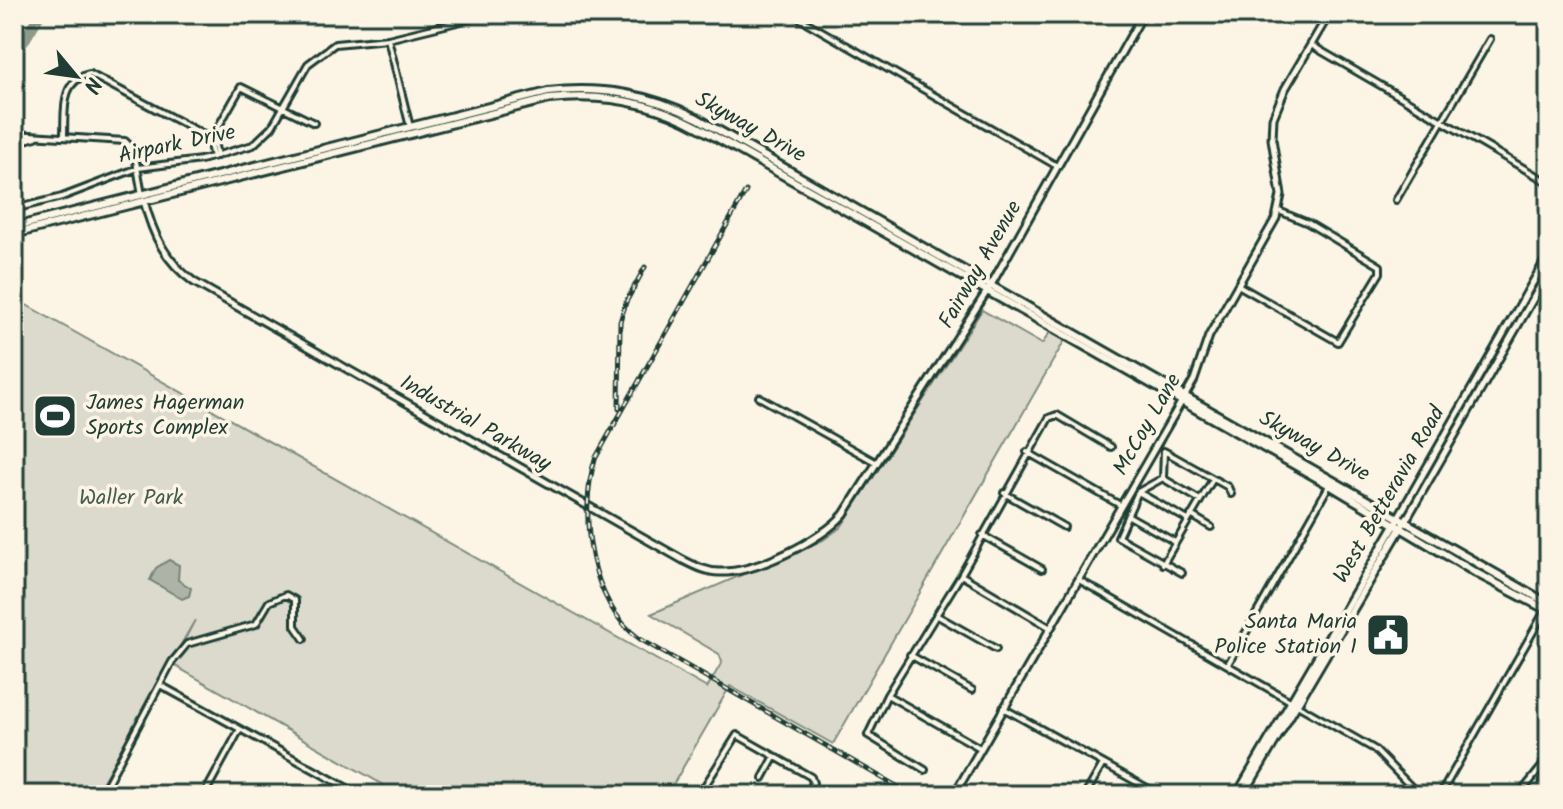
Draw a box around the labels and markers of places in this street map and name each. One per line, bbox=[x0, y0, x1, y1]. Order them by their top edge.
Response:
place label: James Hagerman Sports Complex bbox=[86, 386, 244, 446]
sports icon: James Hagerman Sports Complex bbox=[31, 392, 79, 440]
place label: Santa Maria Police Station 1 bbox=[1214, 605, 1357, 665]
public building icon: Santa Maria Police Station 1 bbox=[1364, 611, 1412, 659]

